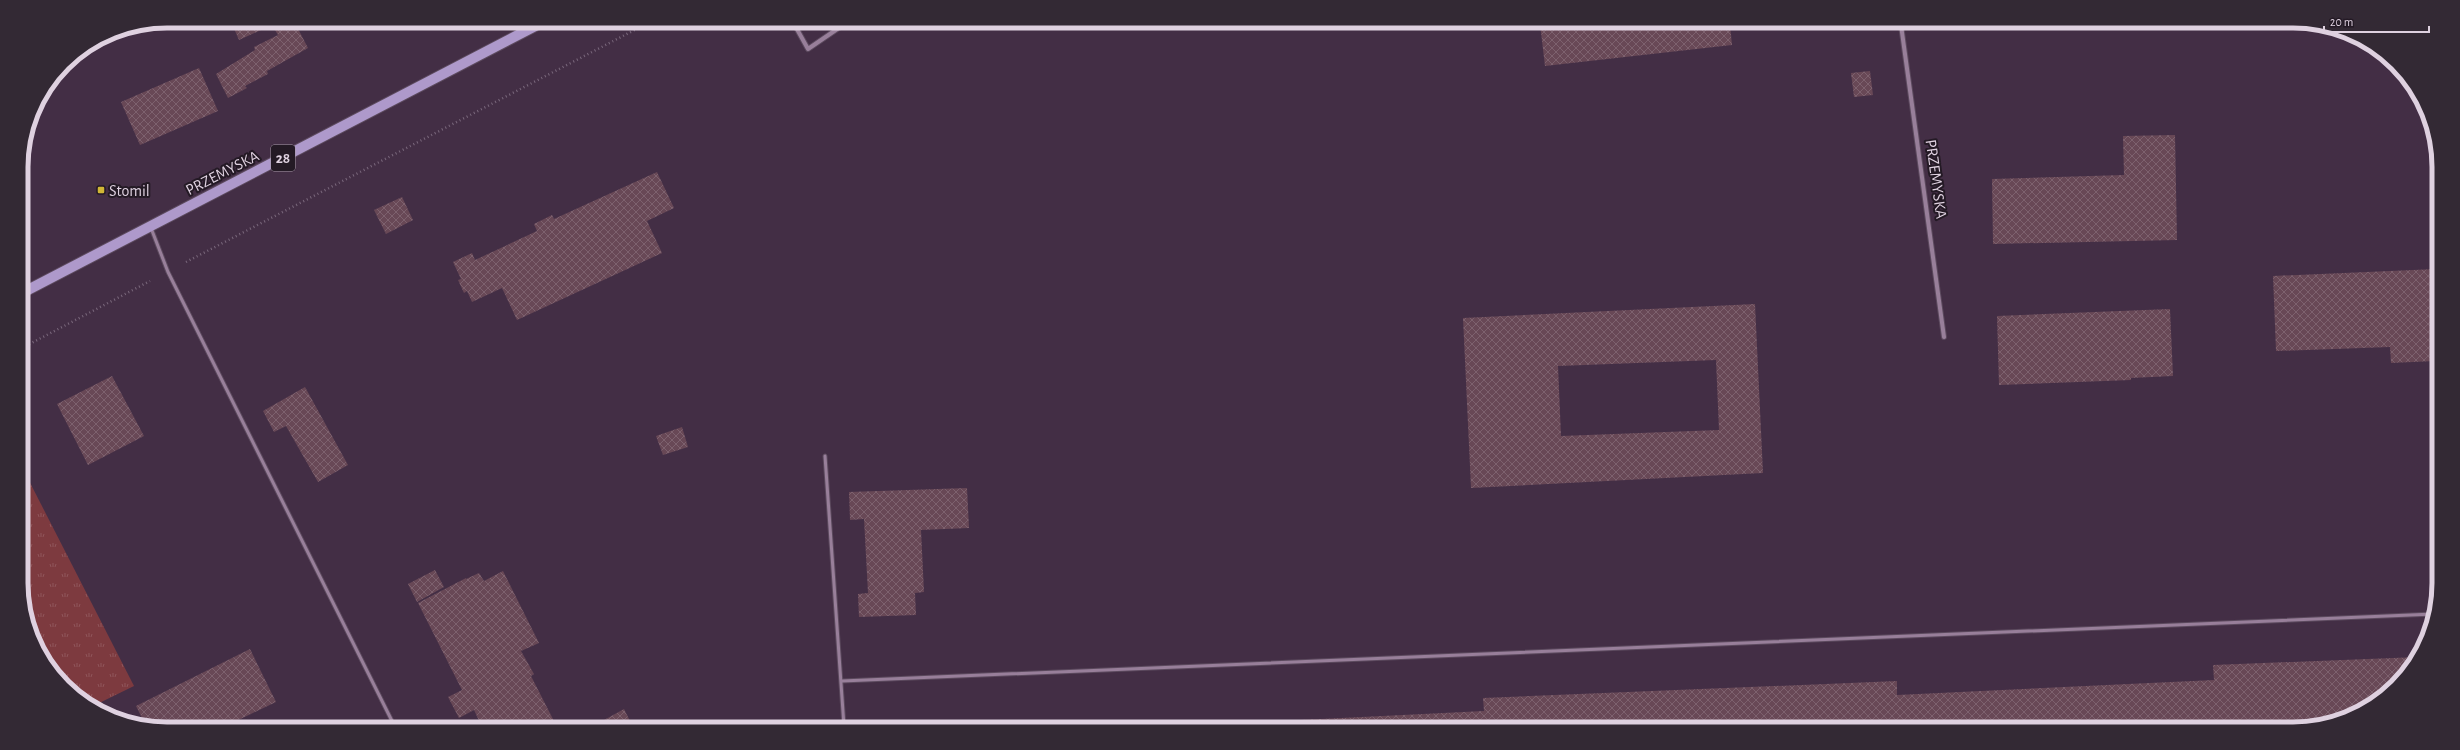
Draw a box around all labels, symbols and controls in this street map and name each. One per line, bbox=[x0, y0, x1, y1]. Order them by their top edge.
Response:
scale bar bbox=[2324, 8, 2429, 34]
text: 20 m bbox=[2330, 16, 2353, 28]
street label: PRZEMYSKA bbox=[1923, 138, 1949, 220]
road number: 28 bbox=[271, 145, 295, 171]
street label: PRZEMYSKA bbox=[183, 148, 262, 198]
place label: Stomil bbox=[109, 183, 150, 199]
marker: Stomil bbox=[96, 185, 106, 195]

